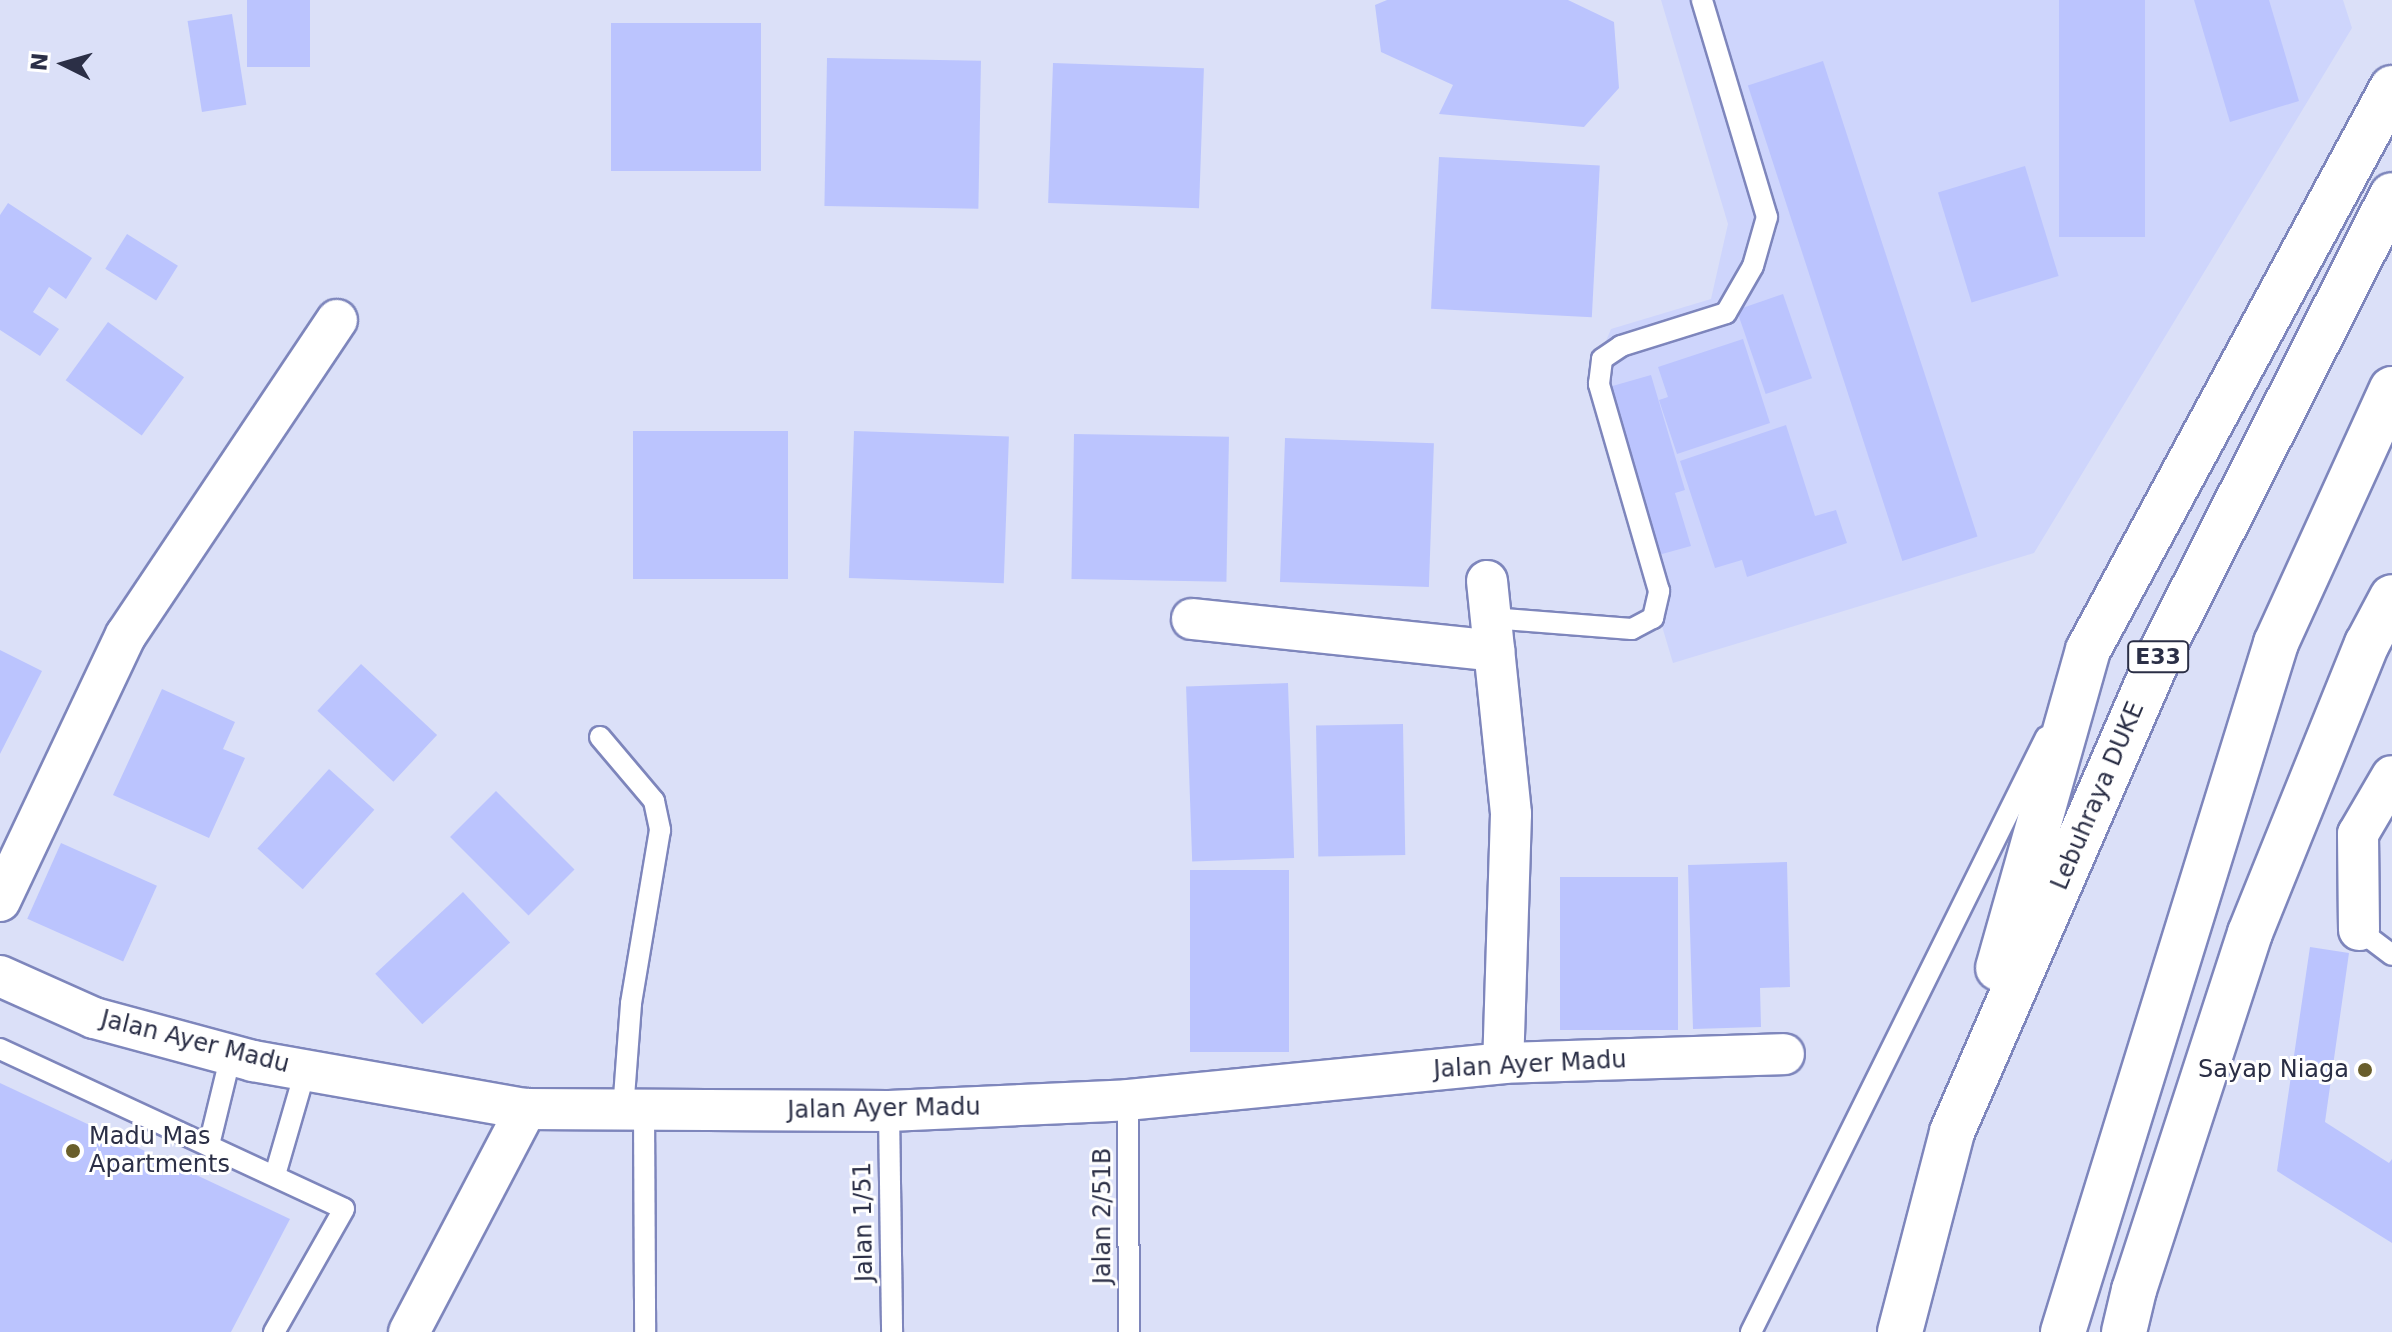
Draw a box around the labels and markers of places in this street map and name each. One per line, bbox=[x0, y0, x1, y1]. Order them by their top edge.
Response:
place label: Sayap Niaga bbox=[2198, 1056, 2349, 1084]
marker: Sayap Niaga bbox=[2356, 1061, 2374, 1079]
place label: Madu Mas Apartments bbox=[89, 1123, 230, 1179]
marker: Madu Mas Apartments bbox=[64, 1142, 82, 1160]

